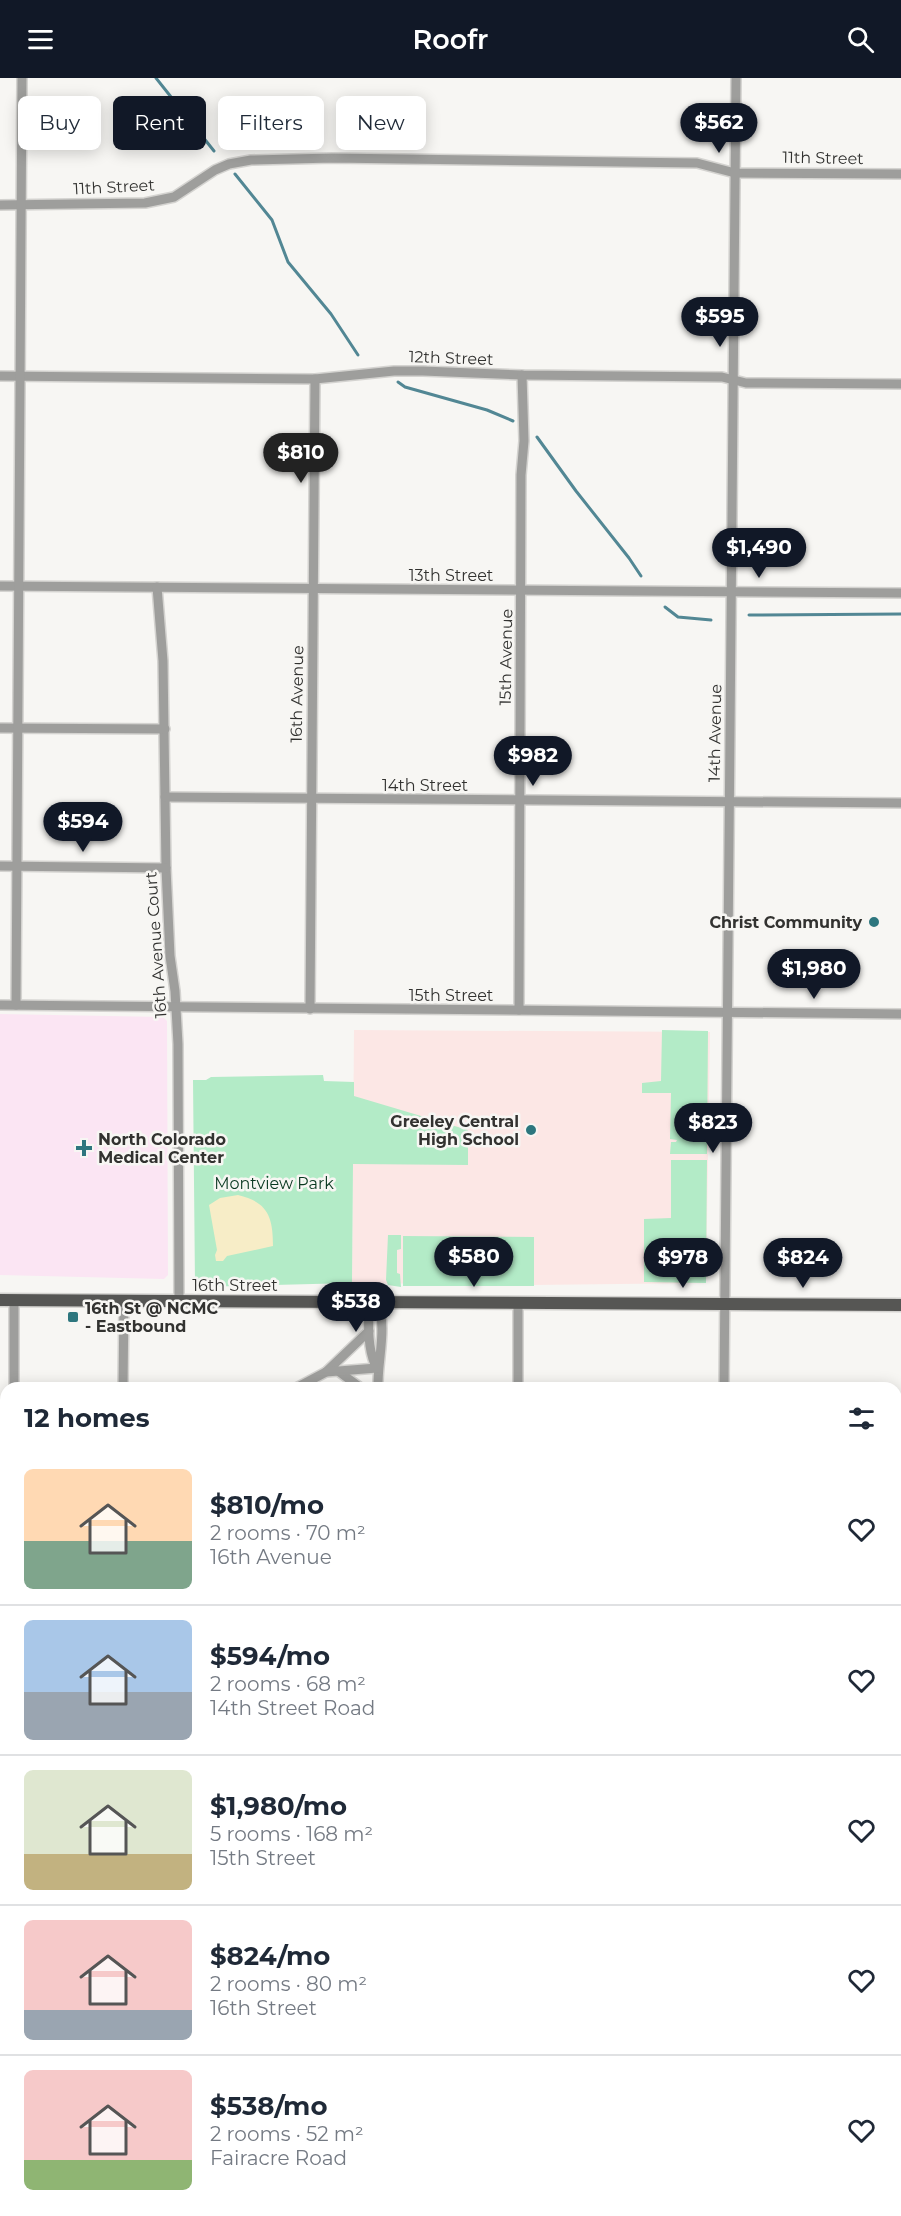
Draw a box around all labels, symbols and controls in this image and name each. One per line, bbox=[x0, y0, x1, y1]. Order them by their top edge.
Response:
icon: menu bbox=[24, 23, 57, 56]
text: Roofr bbox=[413, 23, 488, 56]
icon: search bbox=[844, 23, 877, 56]
chip: Buy bbox=[18, 96, 101, 150]
chip: Rent bbox=[113, 96, 206, 150]
chip: Filters bbox=[218, 96, 324, 150]
chip: New bbox=[336, 96, 426, 150]
pin: $562 bbox=[683, 103, 755, 154]
text: $562 bbox=[694, 110, 744, 134]
street label: 11th Street bbox=[782, 148, 864, 168]
street label: 11th Street bbox=[73, 175, 156, 199]
pin: $595 bbox=[684, 297, 756, 348]
text: $595 bbox=[695, 304, 745, 328]
street label: 12th Street bbox=[408, 347, 494, 369]
pin: $810 bbox=[265, 433, 337, 484]
text: $810 bbox=[277, 440, 325, 464]
pin: $1,490 bbox=[710, 528, 808, 579]
text: $1,490 bbox=[726, 535, 792, 559]
street label: 13th Street bbox=[409, 566, 494, 585]
street label: 15th Avenue bbox=[496, 608, 516, 706]
street label: 16th Avenue bbox=[287, 645, 307, 743]
street label: 14th Avenue bbox=[705, 684, 725, 782]
pin: $982 bbox=[497, 736, 569, 787]
text: $982 bbox=[508, 743, 558, 767]
street label: 14th Street bbox=[382, 776, 469, 795]
pin: $594 bbox=[47, 802, 119, 853]
text: $594 bbox=[57, 809, 109, 833]
street label: 16th Avenue Court bbox=[141, 871, 171, 1019]
place label: Christ Community bbox=[709, 913, 862, 932]
marker: Christ Community bbox=[867, 915, 881, 929]
pin: $1,980 bbox=[765, 949, 863, 1000]
text: $1,980 bbox=[781, 956, 847, 980]
street label: 15th Street bbox=[409, 986, 494, 1005]
pin: $823 bbox=[677, 1103, 749, 1154]
text: $823 bbox=[688, 1110, 738, 1134]
place label: Greeley Central High School bbox=[390, 1112, 519, 1149]
marker: Greeley Central High School bbox=[524, 1123, 538, 1137]
place label: North Colorado Medical Center bbox=[98, 1130, 226, 1167]
marker: North Colorado Medical Center bbox=[75, 1139, 93, 1157]
park label: Montview Park bbox=[214, 1174, 334, 1193]
pin: $580 bbox=[438, 1237, 510, 1288]
pin: $978 bbox=[647, 1238, 719, 1289]
pin: $824 bbox=[767, 1238, 839, 1289]
text: $580 bbox=[448, 1244, 500, 1268]
text: $978 bbox=[658, 1245, 708, 1269]
text: $824 bbox=[777, 1245, 829, 1269]
street label: 16th Street bbox=[192, 1276, 278, 1295]
pin: $538 bbox=[320, 1282, 392, 1333]
text: $538 bbox=[331, 1289, 381, 1313]
place label: 16th St @ NCMC - Eastbound bbox=[85, 1299, 219, 1336]
marker: 16th St @ NCMC - Eastbound bbox=[66, 1310, 80, 1324]
text: 12 homes bbox=[24, 1402, 150, 1434]
icon: filters bbox=[845, 1402, 878, 1435]
text: $810/mo bbox=[210, 1489, 324, 1521]
icon: home bbox=[72, 1493, 144, 1565]
icon: heart bbox=[845, 1513, 878, 1546]
text: 2 rooms · 70 m² bbox=[210, 1521, 366, 1545]
text: 16th Avenue bbox=[210, 1545, 332, 1569]
text: $594/mo bbox=[210, 1640, 330, 1672]
icon: home bbox=[72, 1644, 144, 1716]
icon: heart bbox=[845, 1664, 878, 1697]
text: 2 rooms · 68 m² bbox=[210, 1672, 366, 1696]
text: 14th Street Road bbox=[210, 1696, 375, 1720]
text: $1,980/mo bbox=[210, 1790, 347, 1822]
icon: home bbox=[72, 1794, 144, 1866]
icon: heart bbox=[845, 1814, 878, 1847]
text: 5 rooms · 168 m² bbox=[210, 1822, 373, 1846]
text: 15th Street bbox=[210, 1846, 316, 1870]
text: $824/mo bbox=[210, 1940, 330, 1972]
icon: home bbox=[72, 1944, 144, 2016]
icon: heart bbox=[845, 1964, 878, 1997]
text: 2 rooms · 80 m² bbox=[210, 1972, 367, 1996]
text: 16th Street bbox=[210, 1996, 317, 2020]
text: $538/mo bbox=[210, 2090, 327, 2122]
icon: home bbox=[72, 2094, 144, 2166]
icon: heart bbox=[845, 2114, 878, 2147]
text: 2 rooms · 52 m² bbox=[210, 2122, 364, 2146]
text: Fairacre Road bbox=[210, 2146, 347, 2170]

